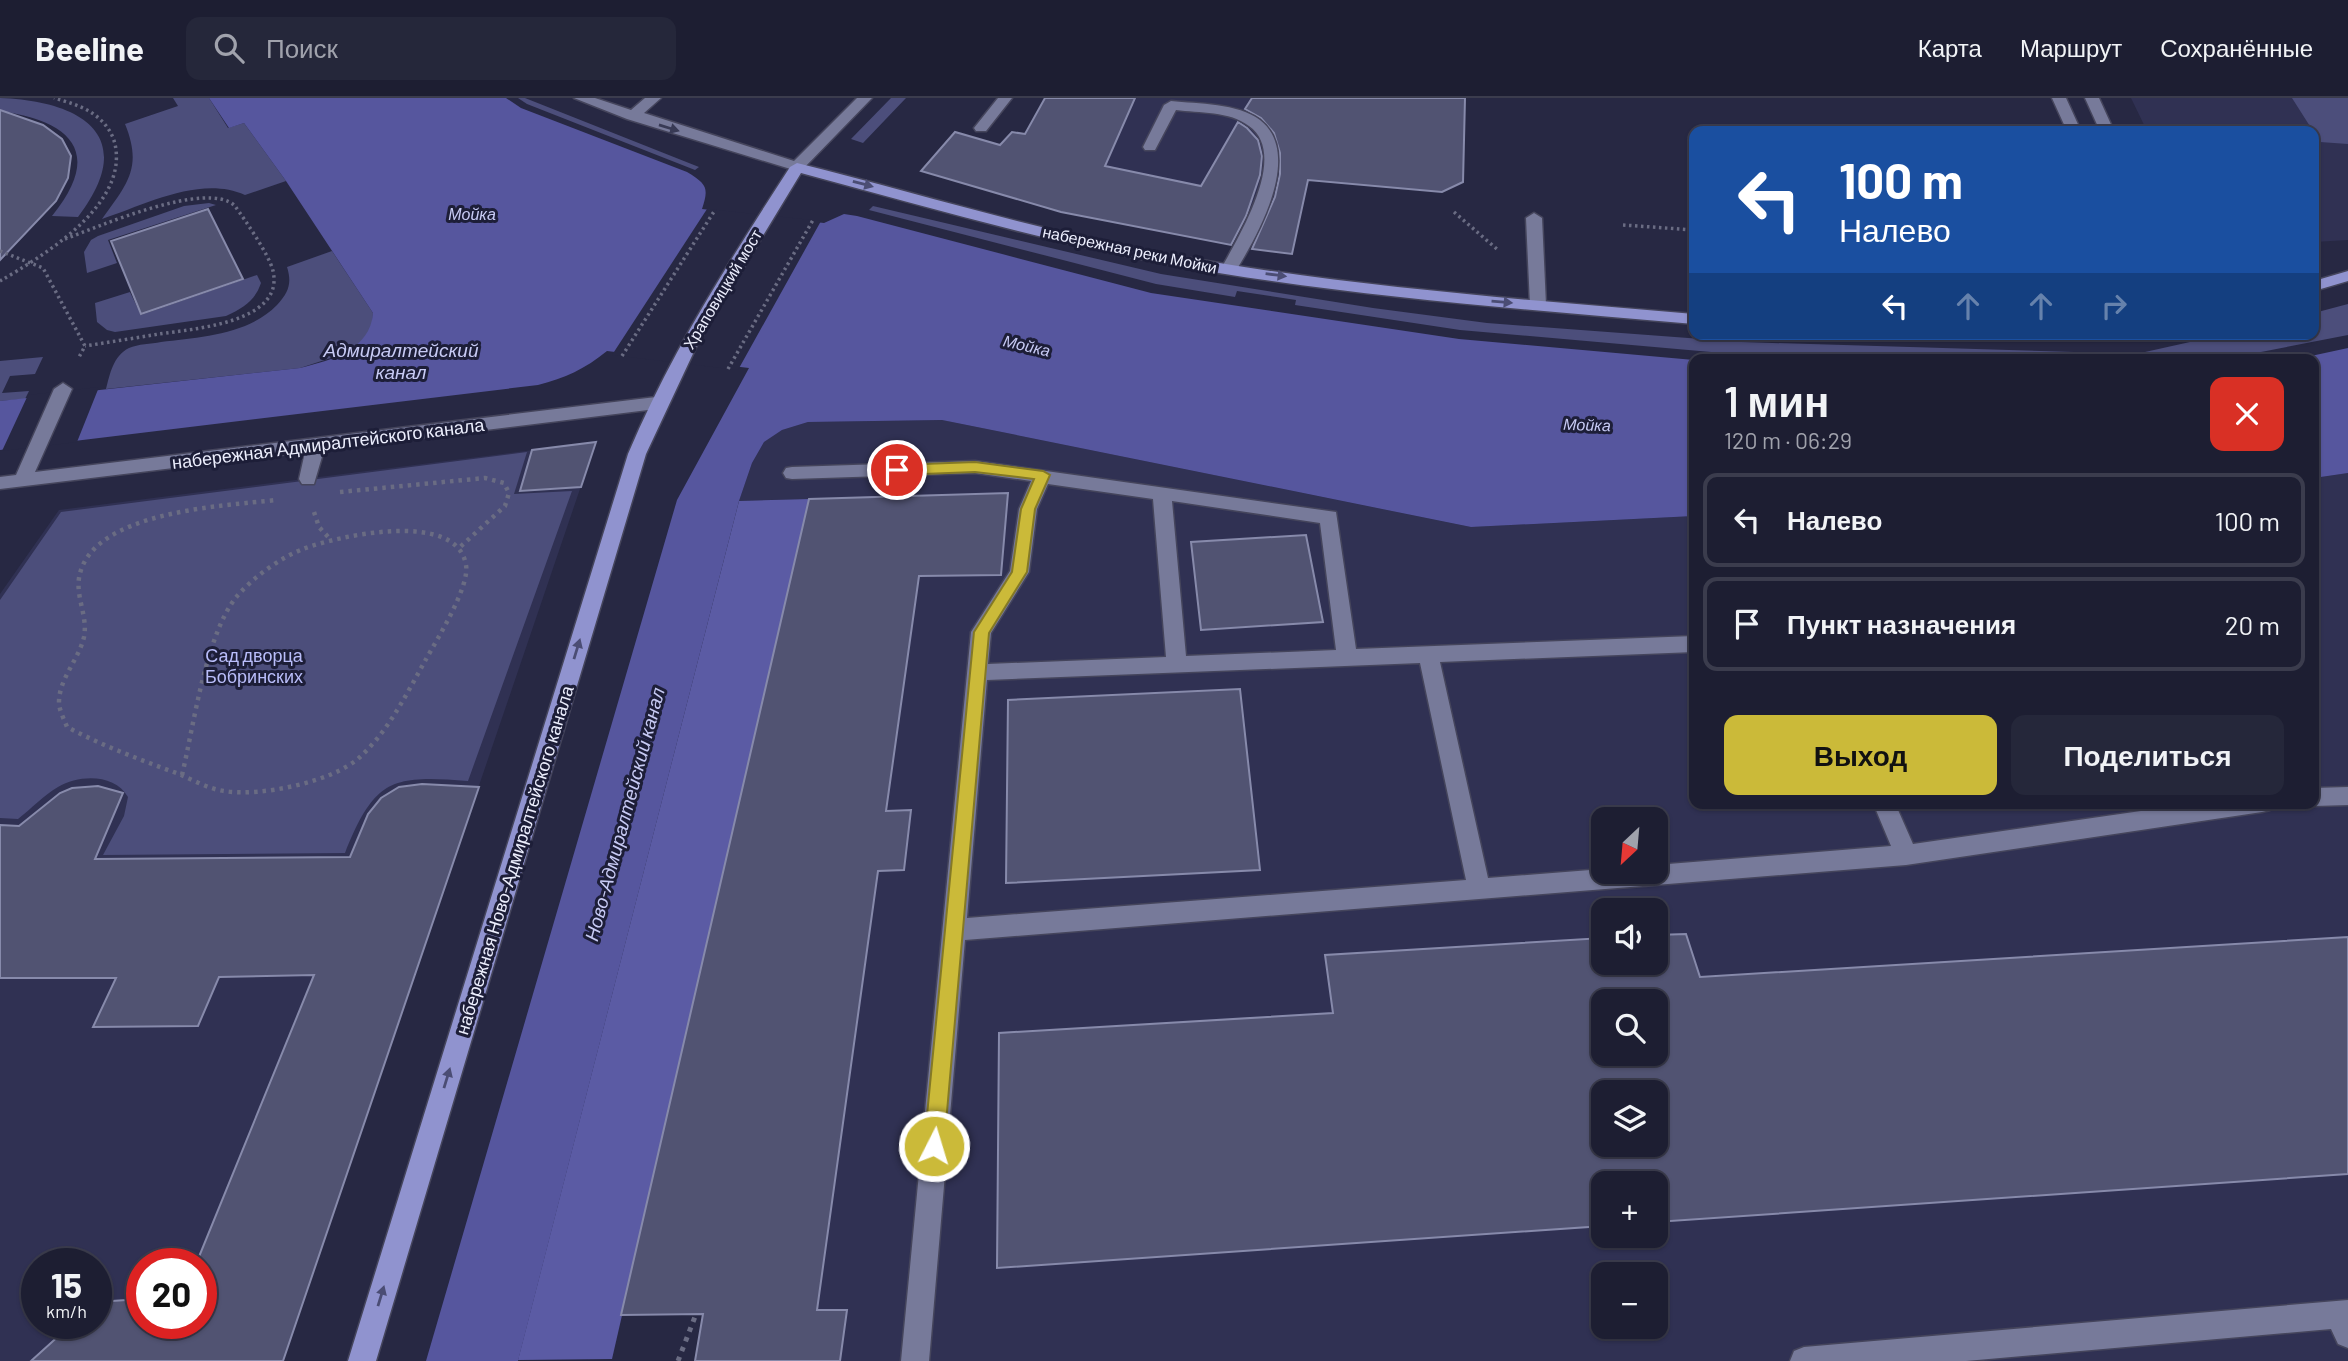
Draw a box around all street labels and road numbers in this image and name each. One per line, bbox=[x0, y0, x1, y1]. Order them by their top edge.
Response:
street label: набережная реки Мойки bbox=[1041, 221, 1219, 277]
street label: Храповицкий мост bbox=[679, 225, 765, 352]
street label: набережная Адмиралтейского канала bbox=[171, 413, 486, 473]
street label: набережная Ново-Адмиралтейского канала bbox=[450, 682, 578, 1037]

